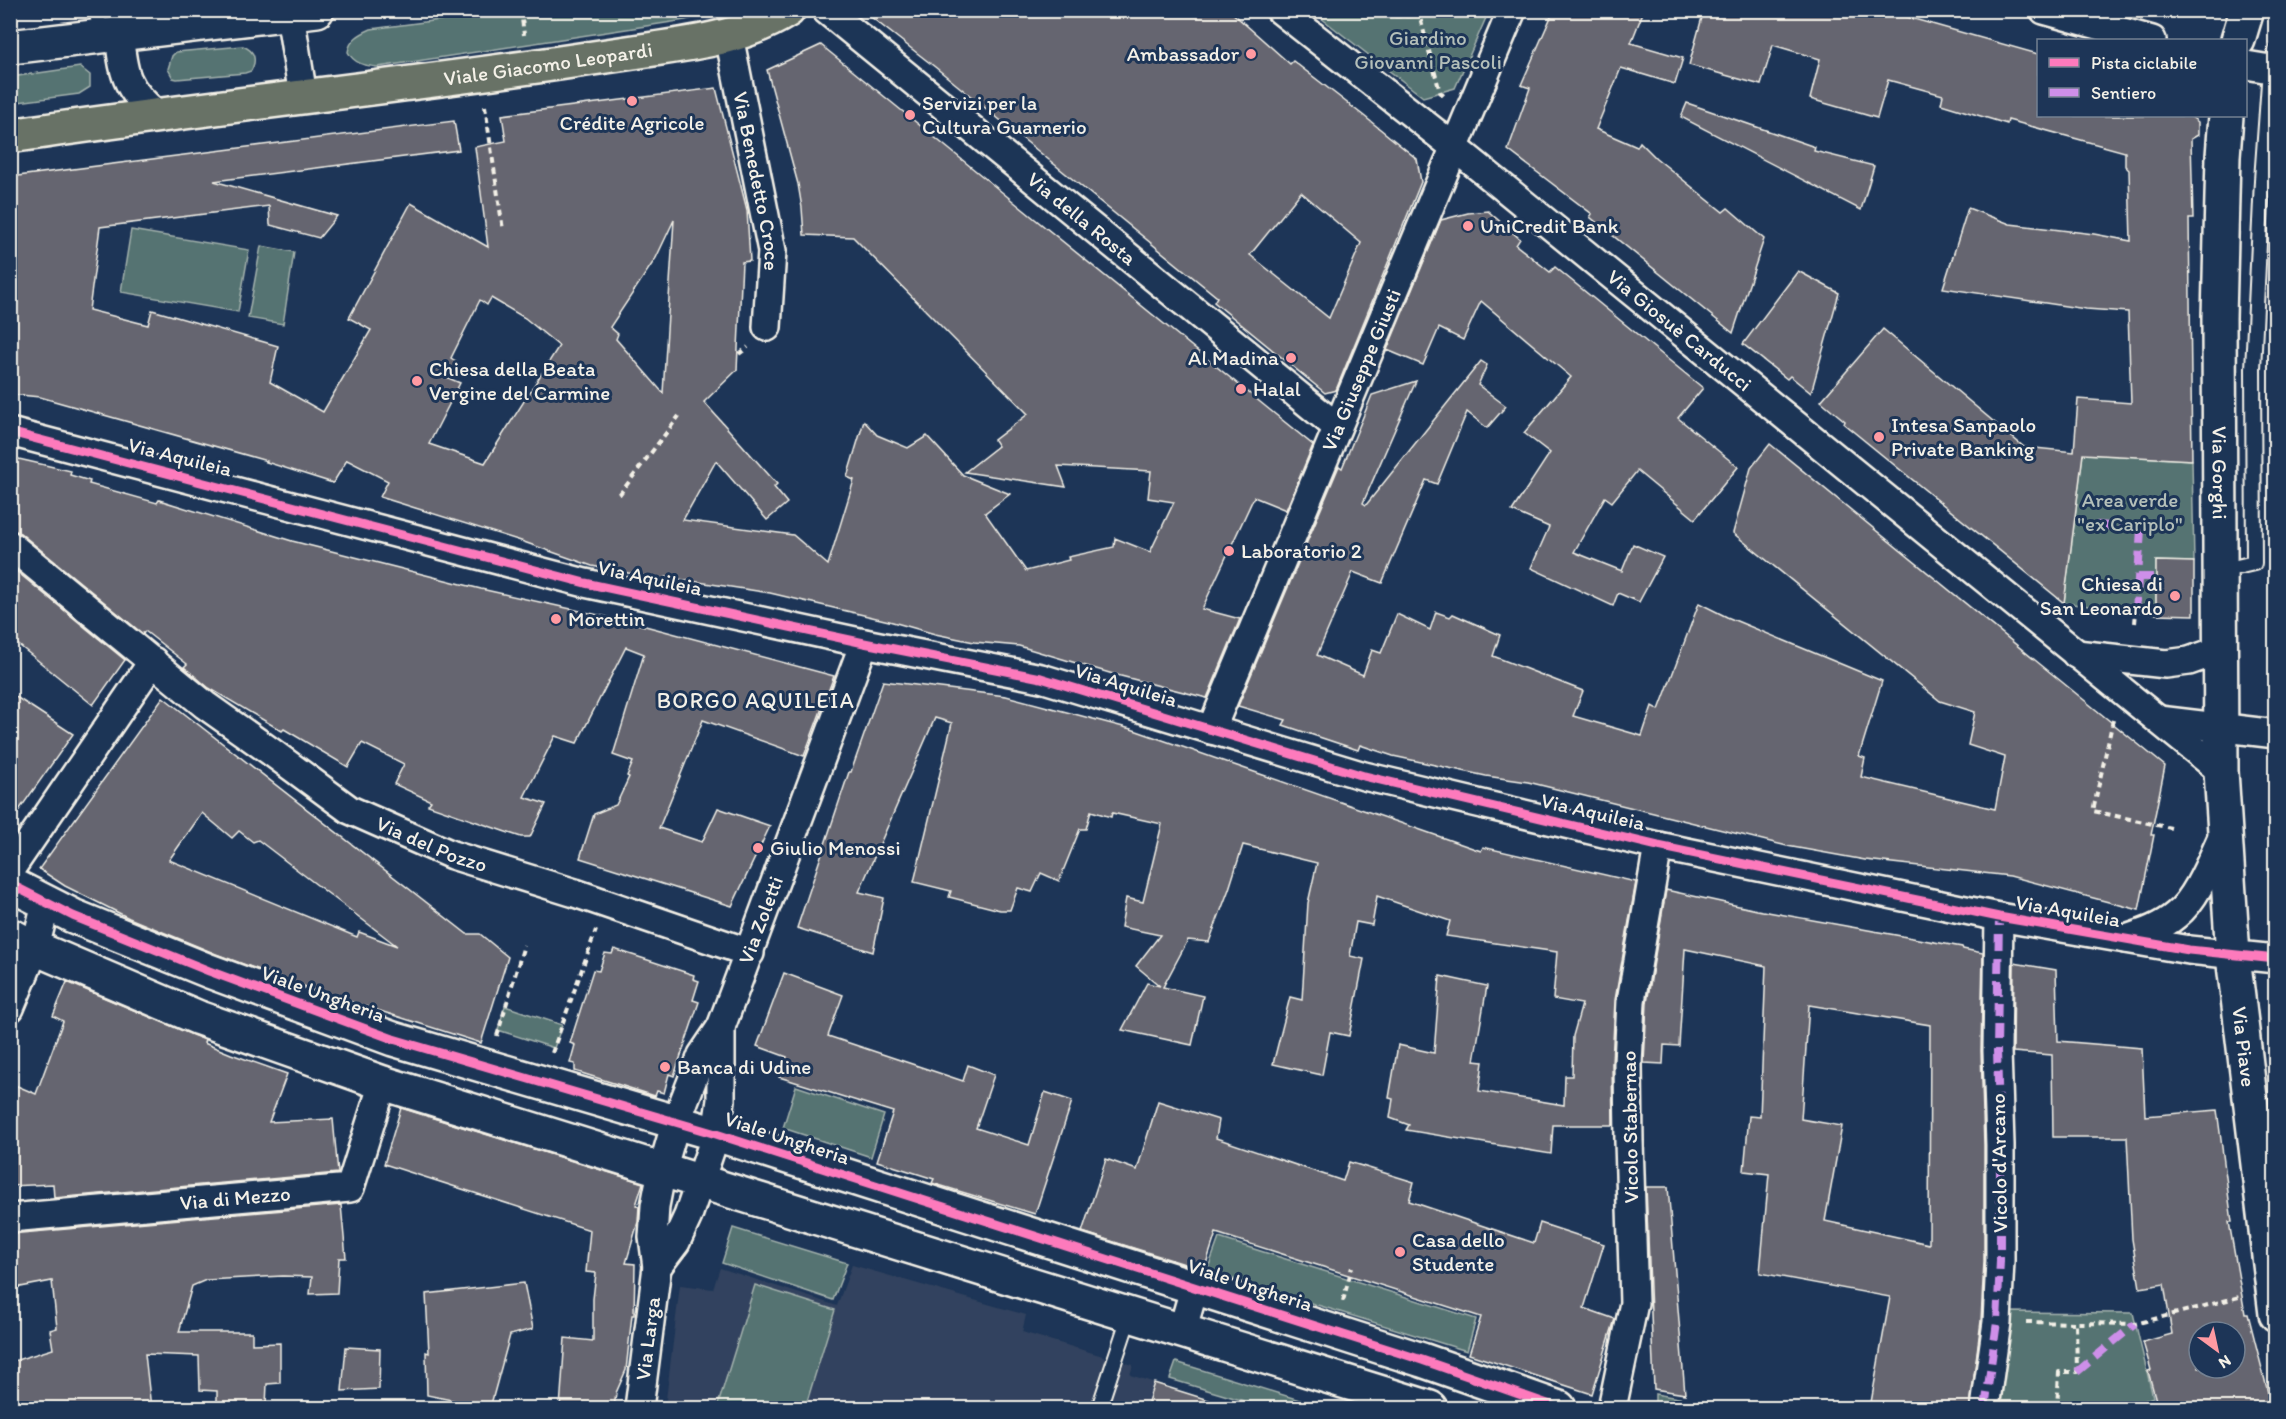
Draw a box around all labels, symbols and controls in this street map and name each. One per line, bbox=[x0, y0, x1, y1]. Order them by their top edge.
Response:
park label: Giardino Giovanni Pascoli bbox=[1354, 25, 1502, 74]
street label: Viale Giacomo Leopardi bbox=[442, 36, 654, 91]
legend bbox=[2037, 39, 2247, 117]
place label: Ambassador bbox=[1127, 41, 1240, 66]
marker: Ambassador bbox=[1244, 47, 1258, 61]
text: Pista ciclabile bbox=[2091, 52, 2197, 74]
text: Sentiero bbox=[2091, 82, 2156, 104]
street label: Via Benedetto Croce bbox=[728, 89, 785, 272]
place label: Servizi per la Cultura Guarnerio bbox=[922, 90, 1087, 139]
marker: Crédite Agricole bbox=[625, 94, 639, 108]
marker: Servizi per la Cultura Guarnerio bbox=[903, 108, 917, 122]
place label: Crédite Agricole bbox=[560, 110, 704, 135]
street label: Via della Rosta bbox=[1022, 166, 1142, 270]
place label: UniCredit Bank bbox=[1480, 213, 1619, 238]
marker: UniCredit Bank bbox=[1461, 219, 1475, 233]
street label: Via Giosuè Carducci bbox=[1602, 264, 1757, 396]
street label: Via Giuseppe Giusti bbox=[1316, 285, 1406, 455]
place label: Al Madina bbox=[1188, 345, 1279, 370]
marker: Al Madina bbox=[1284, 351, 1298, 365]
place label: Chiesa della Beata Vergine del Carmine bbox=[429, 356, 610, 405]
marker: Chiesa della Beata Vergine del Carmine bbox=[410, 374, 424, 388]
place label: Halal bbox=[1253, 376, 1301, 401]
marker: Halal bbox=[1234, 382, 1248, 396]
place label: Intesa Sanpaolo Private Banking bbox=[1891, 412, 2036, 461]
street label: Via Gorghi bbox=[2207, 426, 2233, 520]
marker: Intesa Sanpaolo Private Banking bbox=[1872, 430, 1886, 444]
street label: Via Aquileia bbox=[126, 432, 235, 482]
park label: Area verde "ex Cariplo" bbox=[2077, 487, 2183, 536]
place label: Laboratorio 2 bbox=[1241, 538, 1362, 563]
marker: Laboratorio 2 bbox=[1222, 544, 1236, 558]
street label: Via Aquileia bbox=[596, 554, 705, 601]
place label: Chiesa di San Leonardo bbox=[2040, 571, 2163, 620]
marker: Chiesa di San Leonardo bbox=[2168, 589, 2182, 603]
place label: Morettin bbox=[568, 606, 645, 631]
marker: Morettin bbox=[549, 612, 563, 626]
street label: Via Aquileia bbox=[1072, 657, 1181, 712]
district label: BORGO AQUILEIA bbox=[657, 687, 855, 714]
street label: Via Aquileia bbox=[1539, 787, 1648, 836]
street label: Via del Pozzo bbox=[373, 810, 490, 877]
place label: Giulio Menossi bbox=[770, 835, 901, 860]
marker: Giulio Menossi bbox=[751, 841, 765, 855]
street label: Via Zoletti bbox=[733, 872, 788, 967]
street label: Via Aquileia bbox=[2014, 889, 2123, 932]
street label: Viale Ungheria bbox=[258, 960, 389, 1028]
street label: Via Piave bbox=[2227, 1005, 2262, 1088]
street label: Vicolo Stabernao bbox=[1616, 1050, 1643, 1204]
place label: Banca di Udine bbox=[677, 1054, 811, 1079]
marker: Banca di Udine bbox=[658, 1060, 672, 1074]
street label: Vicolo d'Arcano bbox=[1985, 1093, 2012, 1233]
street label: Viale Ungheria bbox=[721, 1106, 853, 1170]
street label: Via di Mezzo bbox=[179, 1180, 291, 1215]
place label: Casa dello Studente bbox=[1412, 1227, 1505, 1276]
marker: Casa dello Studente bbox=[1393, 1245, 1407, 1259]
street label: Viale Ungheria bbox=[1184, 1253, 1316, 1317]
street label: Via Larga bbox=[630, 1295, 665, 1382]
north arrow bbox=[2187, 1320, 2247, 1380]
text: N bbox=[2215, 1351, 2235, 1373]

